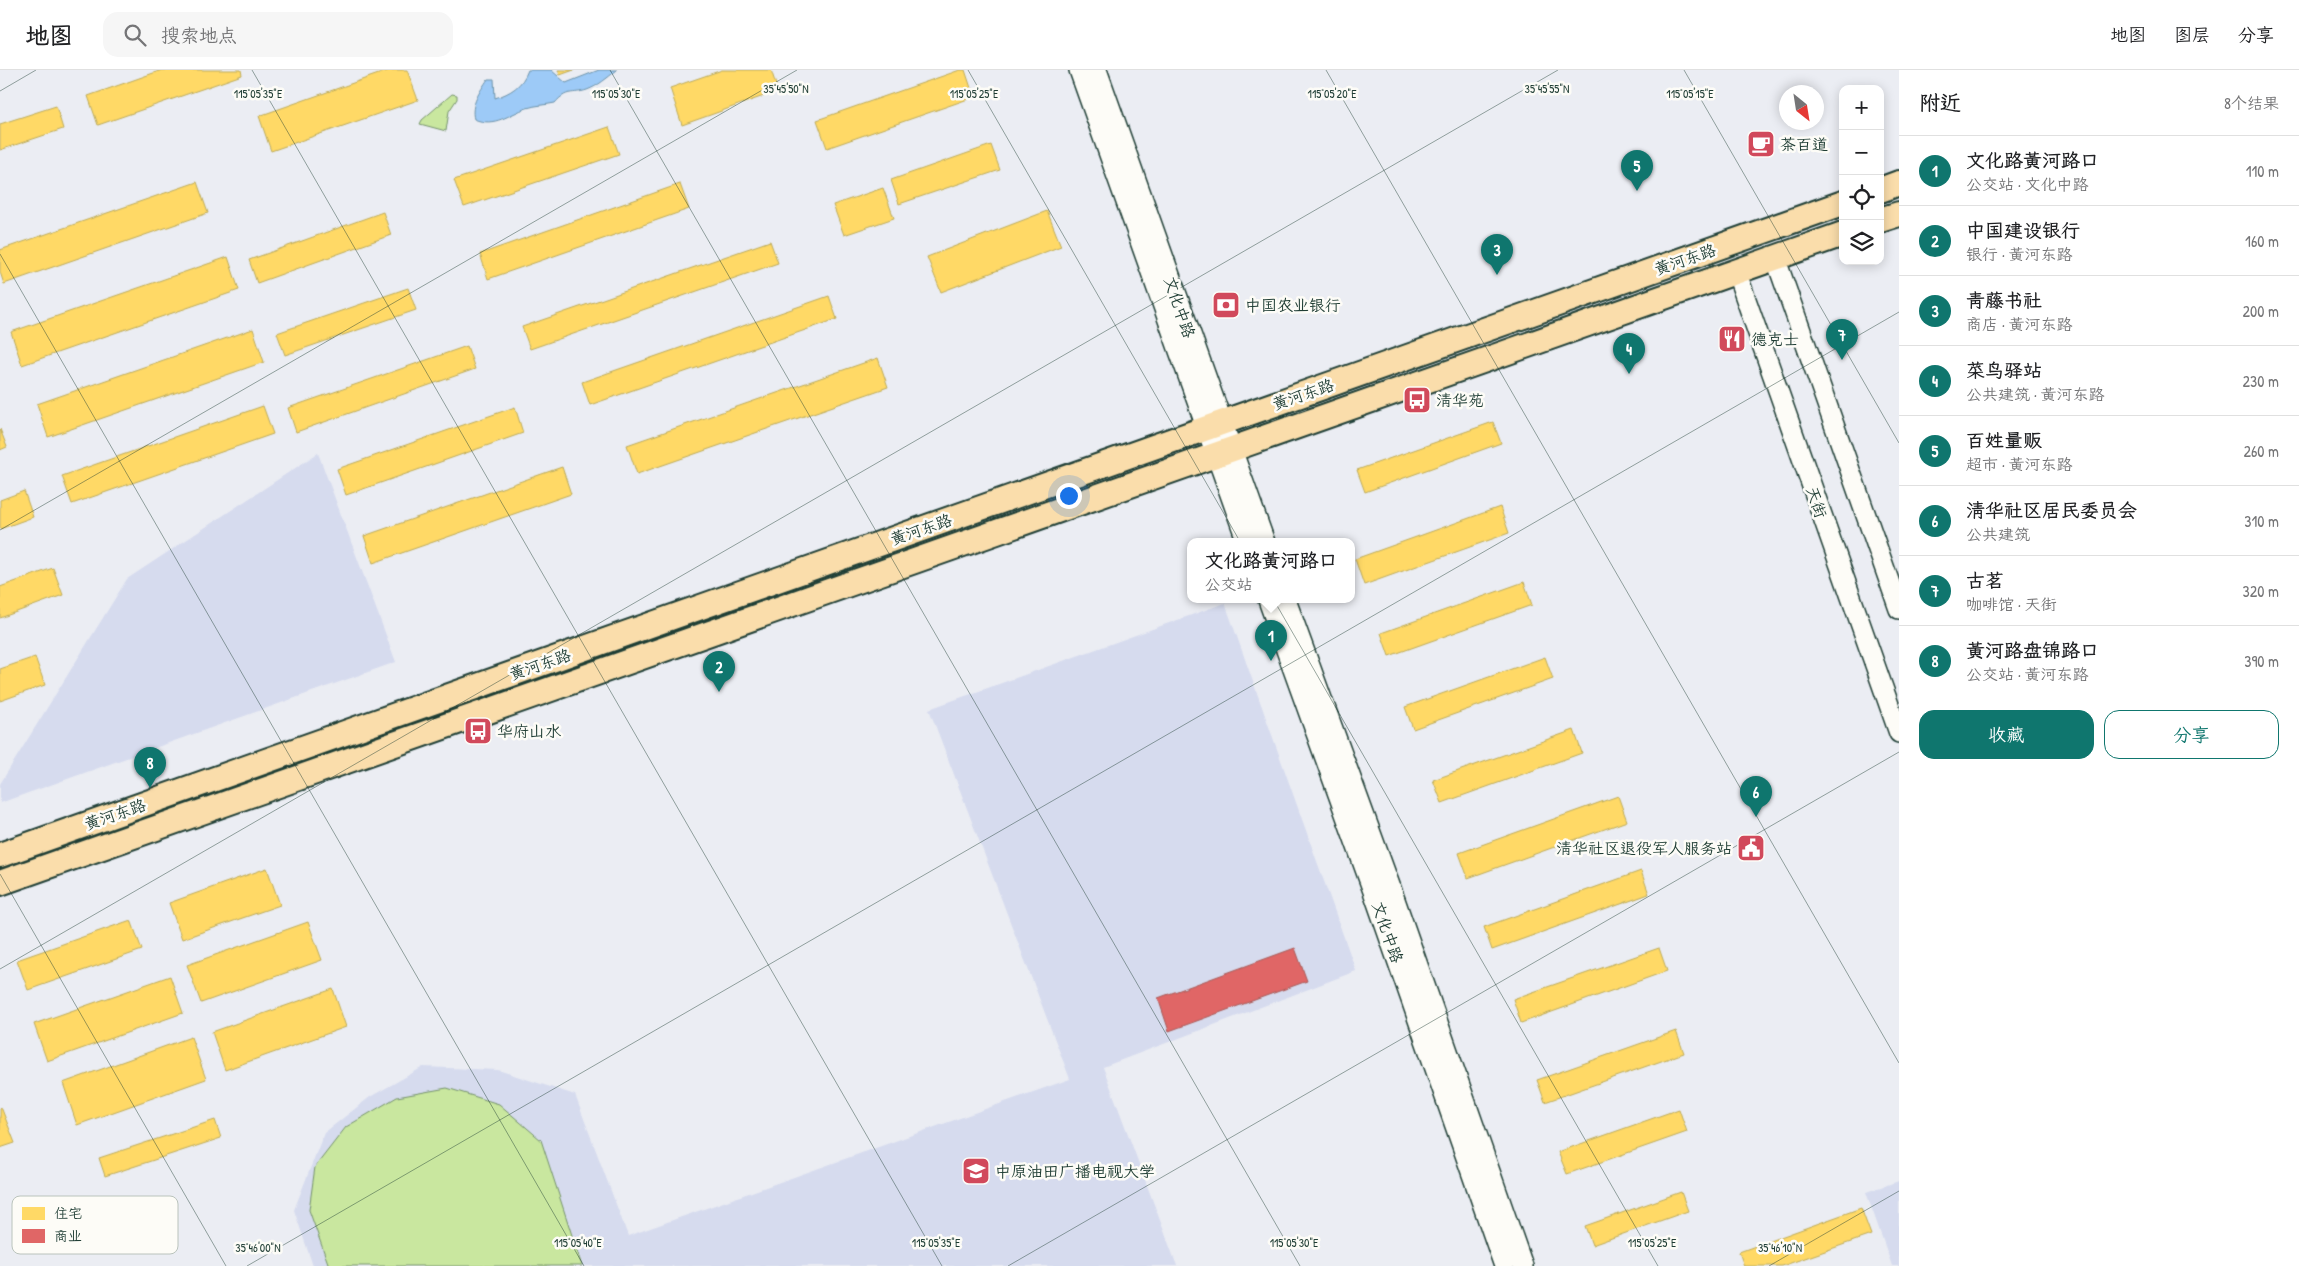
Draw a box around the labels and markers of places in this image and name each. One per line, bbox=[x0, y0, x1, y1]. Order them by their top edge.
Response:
cafe icon: 茶百道 bbox=[1746, 129, 1776, 159]
place label: 茶百道 bbox=[1780, 133, 1828, 155]
pin: 5 bbox=[1621, 150, 1653, 191]
pin: 3 bbox=[1481, 234, 1513, 275]
bank icon: 中国农业银行 bbox=[1211, 290, 1241, 320]
place label: 中国农业银行 bbox=[1245, 294, 1341, 316]
pin: 7 bbox=[1826, 319, 1858, 360]
restaurant icon: 德克士 bbox=[1717, 324, 1747, 354]
place label: 德克士 bbox=[1751, 328, 1799, 350]
pin: 4 bbox=[1613, 333, 1645, 374]
bus stop icon: 清华苑 bbox=[1402, 385, 1432, 415]
place label: 清华苑 bbox=[1436, 389, 1484, 411]
pin: 1 bbox=[1255, 620, 1287, 661]
pin: 2 bbox=[703, 651, 735, 692]
bus stop icon: 华府山水 bbox=[463, 716, 493, 746]
place label: 华府山水 bbox=[497, 720, 562, 742]
pin: 8 bbox=[134, 747, 166, 788]
pin: 6 bbox=[1740, 776, 1772, 817]
public building icon: 清华社区退役军人服务站 bbox=[1736, 833, 1766, 863]
place label: 清华社区退役军人服务站 bbox=[1556, 837, 1732, 859]
school or university icon: 中原油田广播电视大学 bbox=[961, 1156, 991, 1186]
place label: 中原油田广播电视大学 bbox=[995, 1160, 1155, 1182]

